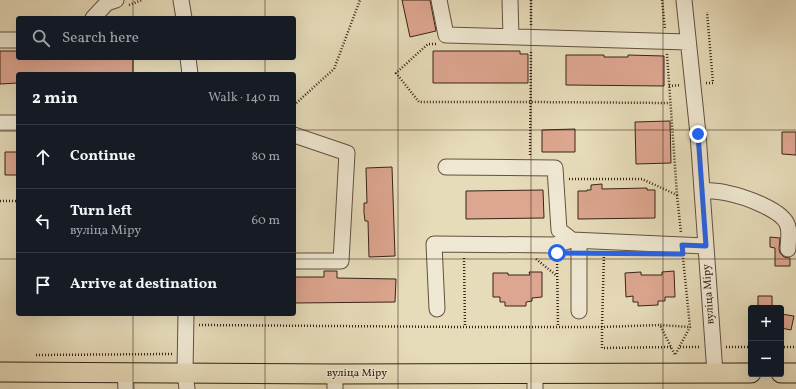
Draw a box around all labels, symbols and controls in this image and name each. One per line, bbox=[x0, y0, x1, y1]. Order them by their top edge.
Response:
search box bbox=[16, 16, 296, 60]
icon: search bbox=[30, 27, 52, 49]
text: Search here bbox=[62, 28, 139, 49]
text: 2 min bbox=[32, 87, 78, 110]
text: Walk · 140 m bbox=[208, 89, 280, 107]
route end bbox=[689, 125, 707, 143]
icon: ahead bbox=[32, 146, 54, 168]
text: Continue bbox=[70, 146, 135, 167]
text: 80 m bbox=[251, 148, 280, 166]
text: Turn left bbox=[70, 201, 132, 222]
icon: left bbox=[32, 210, 54, 232]
text: 60 m bbox=[252, 212, 280, 230]
text: вуліца Міру bbox=[70, 222, 141, 240]
route start bbox=[548, 244, 566, 262]
street label: вуліца Міру bbox=[699, 263, 719, 325]
icon: arrive bbox=[32, 274, 54, 296]
text: Arrive at destination bbox=[70, 274, 217, 295]
map controls bbox=[748, 305, 784, 377]
button: + bbox=[748, 305, 784, 341]
button: − bbox=[748, 341, 784, 377]
street label: вуліца Міру bbox=[327, 366, 387, 381]

